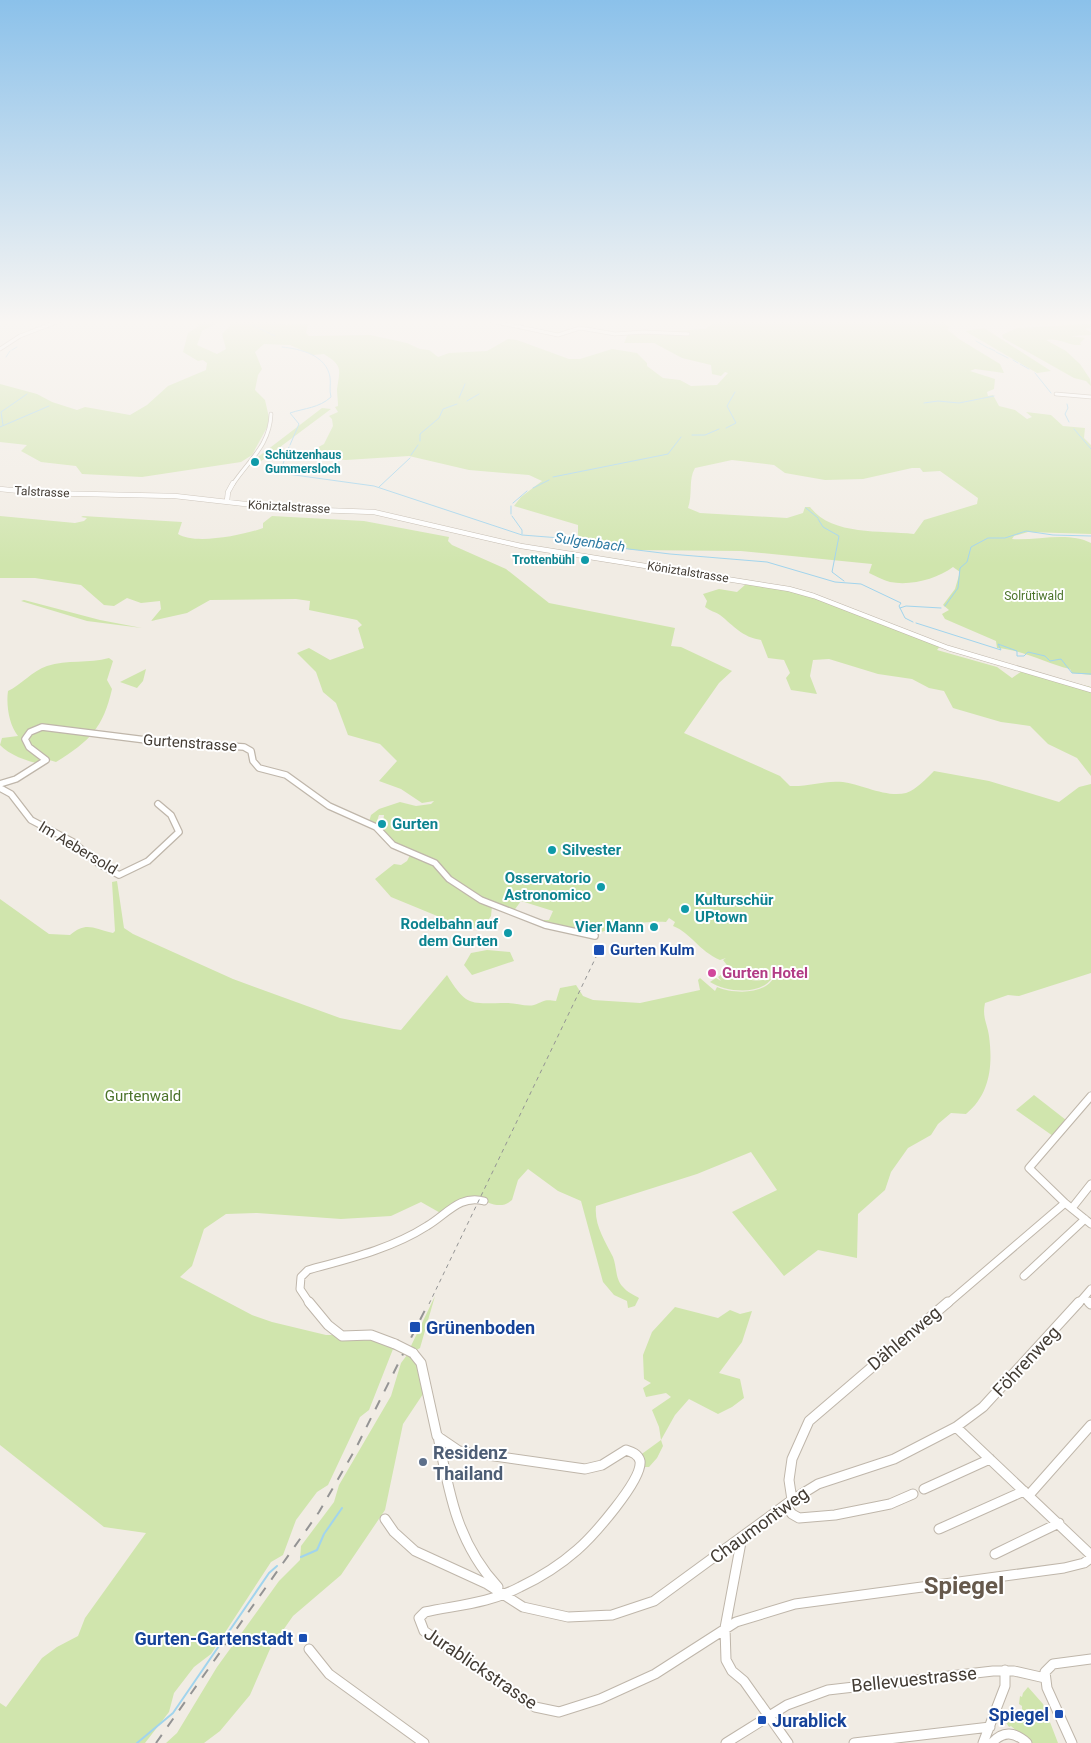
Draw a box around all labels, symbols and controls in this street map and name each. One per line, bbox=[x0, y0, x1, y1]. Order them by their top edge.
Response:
place label: Schützenhaus Gummersloch bbox=[265, 448, 341, 476]
marker: Schützenhaus Gummersloch bbox=[249, 456, 261, 468]
street label: Talstrasse bbox=[14, 484, 70, 500]
street label: Köniztalstrasse bbox=[248, 498, 330, 516]
water label: Sulgenbach bbox=[554, 529, 626, 555]
place label: Trottenbühl bbox=[512, 553, 575, 567]
marker: Trottenbühl bbox=[579, 554, 591, 566]
street label: Köniztalstrasse bbox=[646, 559, 730, 585]
park label: Solrütiwald bbox=[1004, 589, 1064, 603]
street label: Gurtenstrasse bbox=[142, 731, 238, 755]
place label: Gurten bbox=[392, 815, 438, 833]
street label: Im Aebersold bbox=[35, 817, 121, 879]
marker: Gurten bbox=[376, 818, 388, 830]
place label: Silvester bbox=[562, 841, 622, 859]
marker: Silvester bbox=[546, 844, 558, 856]
place label: Osservatorio Astronomico bbox=[504, 869, 591, 904]
marker: Osservatorio Astronomico bbox=[595, 881, 607, 893]
place label: Kulturschür UPtown bbox=[695, 891, 774, 926]
marker: Kulturschür UPtown bbox=[679, 903, 691, 915]
place label: Rodelbahn auf dem Gurten bbox=[401, 915, 499, 950]
place label: Vier Mann bbox=[575, 918, 644, 936]
marker: Vier Mann bbox=[648, 921, 660, 933]
marker: Rodelbahn auf dem Gurten bbox=[502, 927, 514, 939]
place label: Gurten Kulm bbox=[610, 941, 695, 959]
marker: Gurten Kulm bbox=[592, 943, 606, 957]
place label: Gurten Hotel bbox=[722, 964, 808, 982]
marker: Gurten Hotel bbox=[706, 967, 718, 979]
park label: Gurtenwald bbox=[105, 1087, 181, 1105]
street label: Dählenweg bbox=[863, 1301, 945, 1375]
place label: Grünenboden bbox=[426, 1317, 535, 1338]
marker: Grünenboden bbox=[408, 1320, 422, 1334]
street label: Föhrenweg bbox=[988, 1321, 1064, 1401]
place label: Residenz Thailand bbox=[433, 1442, 507, 1484]
marker: Residenz Thailand bbox=[417, 1456, 429, 1468]
street label: Chaumontweg bbox=[706, 1482, 812, 1568]
district label: Spiegel bbox=[924, 1572, 1004, 1600]
street label: Jurablickstrasse bbox=[421, 1622, 541, 1714]
place label: Gurten-Gartenstadt bbox=[135, 1628, 293, 1649]
marker: Gurten-Gartenstadt bbox=[297, 1632, 309, 1644]
street label: Bellevuestrasse bbox=[850, 1662, 978, 1696]
place label: Spiegel bbox=[989, 1704, 1049, 1725]
marker: Spiegel bbox=[1053, 1708, 1065, 1720]
place label: Jurablick bbox=[772, 1710, 847, 1731]
marker: Jurablick bbox=[756, 1714, 768, 1726]

